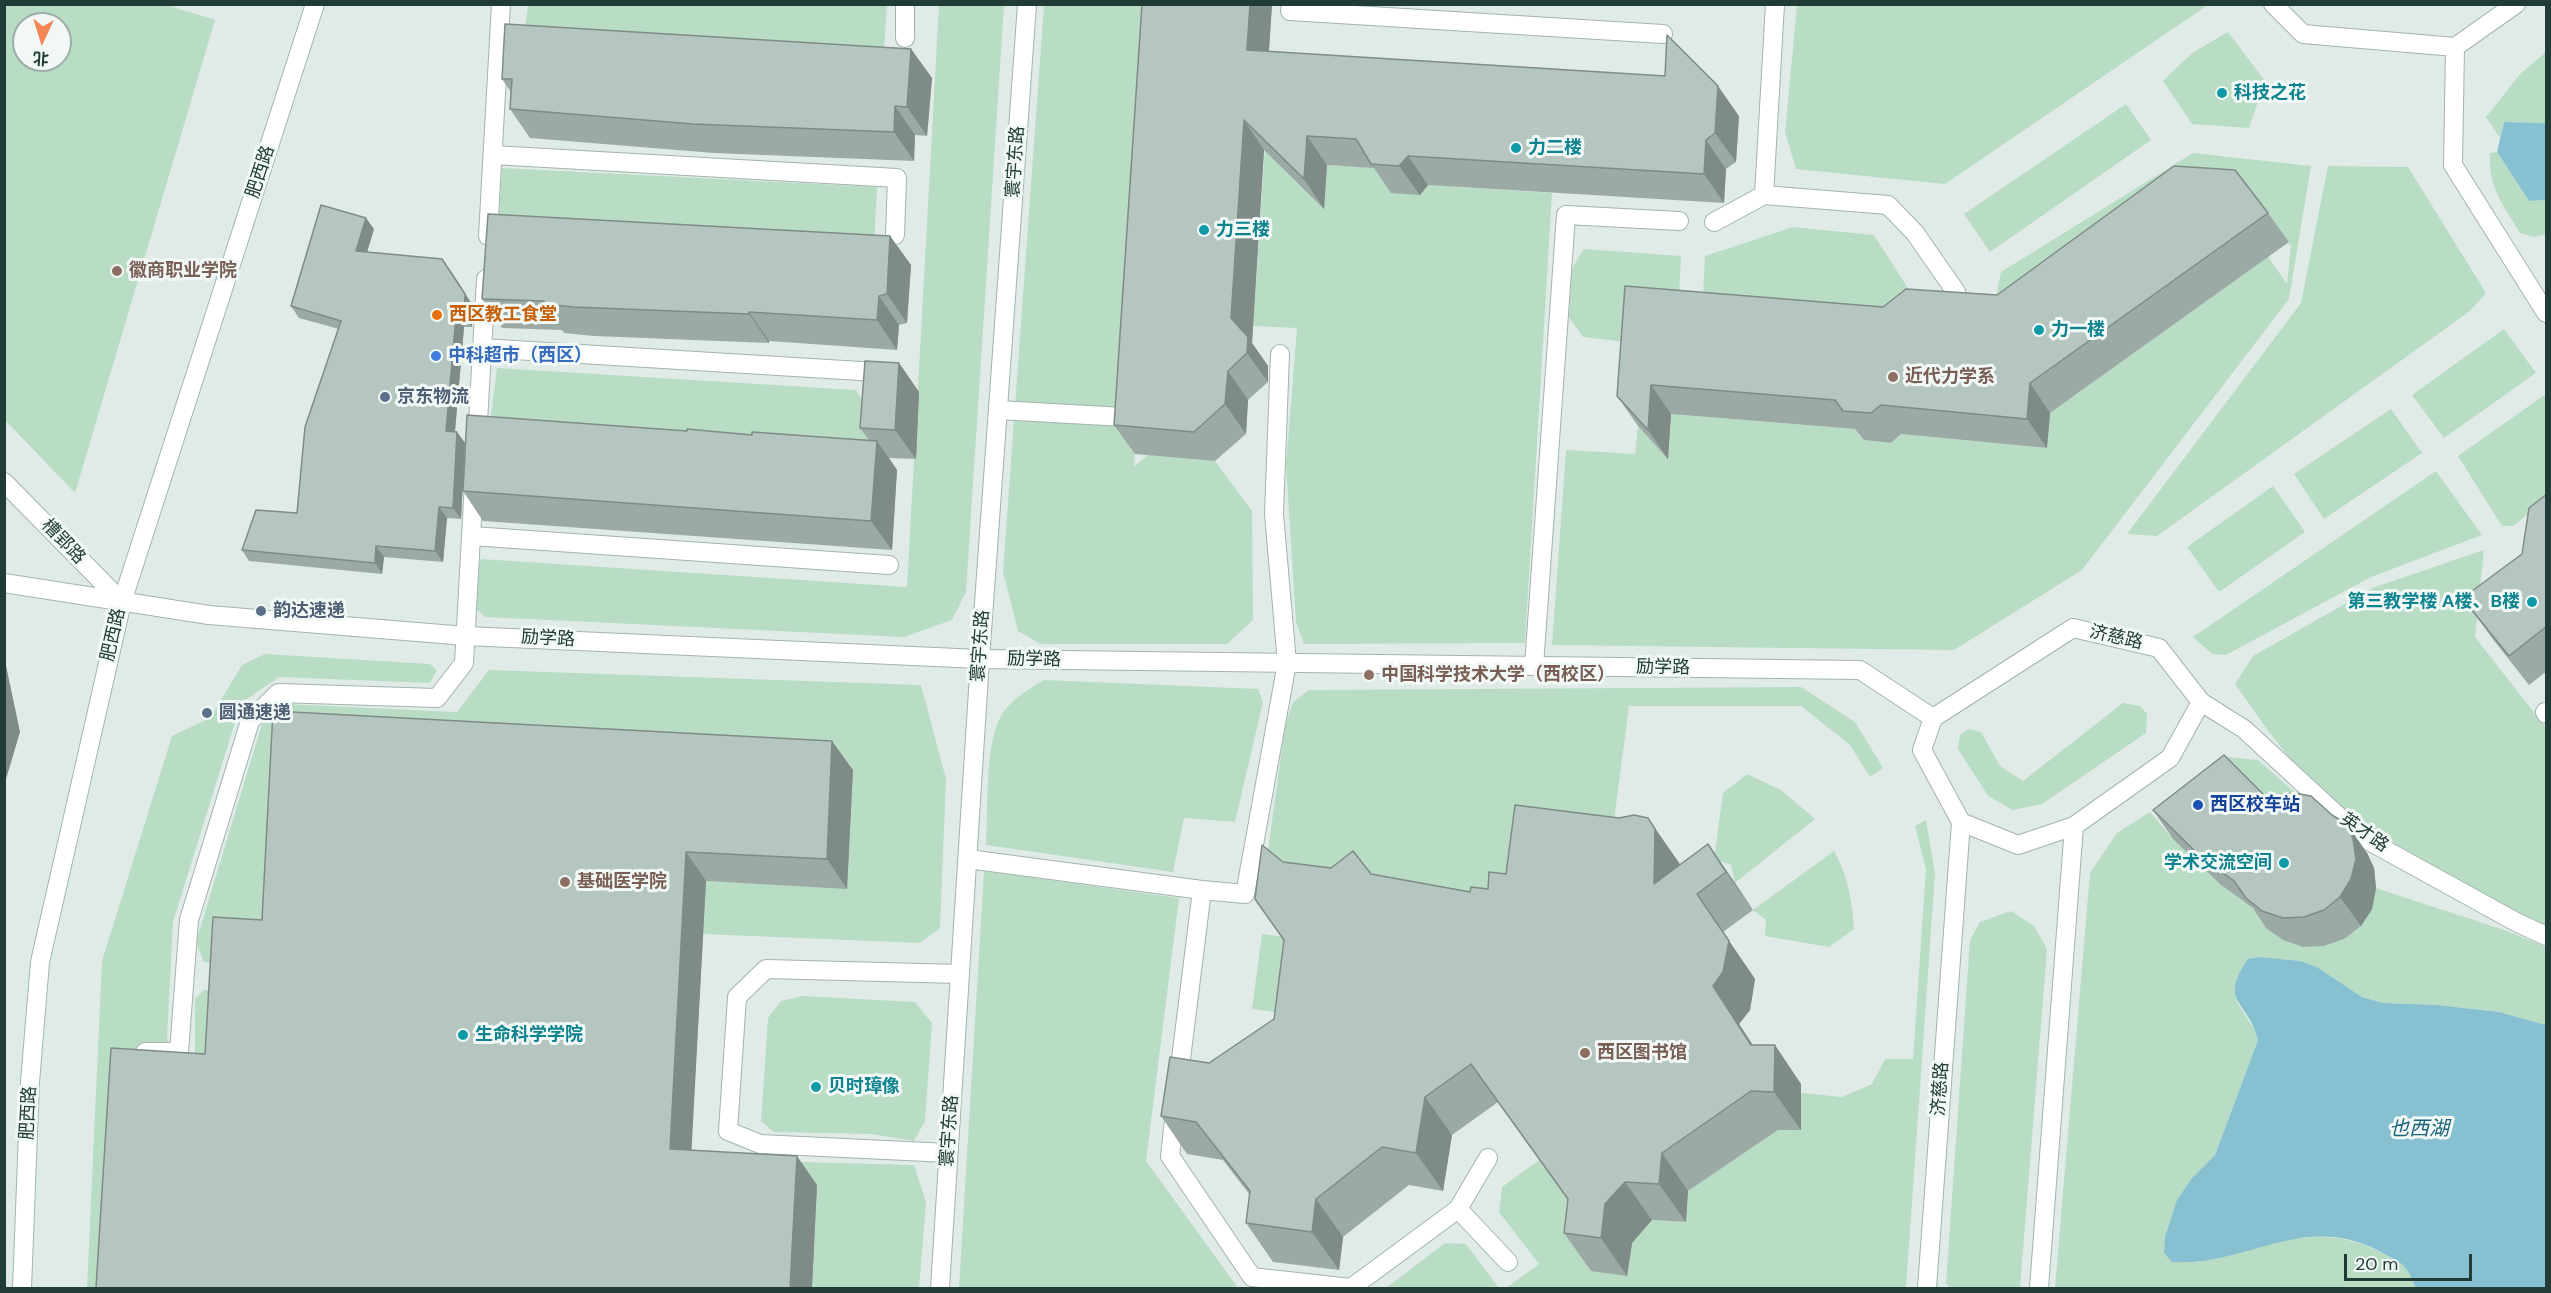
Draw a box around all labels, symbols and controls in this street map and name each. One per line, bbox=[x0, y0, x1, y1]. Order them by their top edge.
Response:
north arrow bbox=[12, 12, 72, 72]
text: 北 bbox=[32, 47, 50, 69]
place label: 科技之花 bbox=[2234, 82, 2306, 104]
marker: 科技之花 bbox=[2215, 86, 2229, 100]
street label: 寰宇东路 bbox=[1003, 125, 1029, 199]
place label: 力二楼 bbox=[1528, 137, 1582, 159]
marker: 力二楼 bbox=[1509, 141, 1523, 155]
street label: 肥西路 bbox=[242, 143, 280, 201]
place label: 力三楼 bbox=[1216, 219, 1270, 241]
marker: 力三楼 bbox=[1197, 223, 1211, 237]
place label: 徽商职业学院 bbox=[129, 260, 237, 282]
marker: 徽商职业学院 bbox=[110, 264, 124, 278]
place label: 西区教工食堂 bbox=[449, 304, 557, 326]
marker: 西区教工食堂 bbox=[430, 308, 444, 322]
place label: 力一楼 bbox=[2051, 319, 2105, 341]
marker: 力一楼 bbox=[2032, 323, 2046, 337]
place label: 中科超市（西区） bbox=[448, 345, 592, 367]
marker: 中科超市（西区） bbox=[429, 349, 443, 363]
place label: 近代力学系 bbox=[1905, 366, 1995, 388]
marker: 近代力学系 bbox=[1886, 370, 1900, 384]
place label: 京东物流 bbox=[397, 386, 469, 408]
marker: 京东物流 bbox=[378, 390, 392, 404]
street label: 槽郢路 bbox=[36, 515, 90, 569]
place label: 第三教学楼 A楼、B楼 bbox=[2348, 591, 2520, 613]
marker: 第三教学楼 A楼、B楼 bbox=[2525, 595, 2539, 609]
place label: 韵达速递 bbox=[273, 600, 345, 622]
marker: 韵达速递 bbox=[254, 604, 268, 618]
street label: 肥西路 bbox=[97, 606, 131, 664]
street label: 寰宇东路 bbox=[968, 609, 994, 683]
street label: 济慈路 bbox=[2087, 621, 2145, 655]
street label: 励学路 bbox=[520, 627, 576, 651]
street label: 励学路 bbox=[1007, 649, 1061, 671]
street label: 励学路 bbox=[1636, 657, 1690, 679]
place label: 中国科学技术大学（西校区） bbox=[1381, 664, 1615, 686]
marker: 中国科学技术大学（西校区） bbox=[1362, 668, 1376, 682]
place label: 圆通速递 bbox=[219, 702, 291, 724]
marker: 圆通速递 bbox=[200, 706, 214, 720]
place label: 西区校车站 bbox=[2210, 794, 2300, 816]
marker: 西区校车站 bbox=[2191, 798, 2205, 812]
street label: 英才路 bbox=[2336, 809, 2392, 857]
place label: 学术交流空间 bbox=[2164, 852, 2272, 874]
marker: 学术交流空间 bbox=[2277, 856, 2291, 870]
place label: 基础医学院 bbox=[577, 871, 667, 893]
marker: 基础医学院 bbox=[558, 875, 572, 889]
place label: 生命科学学院 bbox=[475, 1024, 583, 1046]
marker: 生命科学学院 bbox=[456, 1028, 470, 1042]
place label: 西区图书馆 bbox=[1597, 1042, 1687, 1064]
marker: 西区图书馆 bbox=[1578, 1046, 1592, 1060]
street label: 济慈路 bbox=[1928, 1061, 1954, 1117]
place label: 贝时璋像 bbox=[828, 1076, 900, 1098]
marker: 贝时璋像 bbox=[809, 1080, 823, 1094]
street label: 肥西路 bbox=[17, 1085, 41, 1141]
street label: 寰宇东路 bbox=[937, 1094, 963, 1168]
water label: 也西湖 bbox=[2389, 1118, 2449, 1142]
scale bar bbox=[2347, 1242, 2474, 1280]
text: 20 m bbox=[2355, 1252, 2398, 1276]

